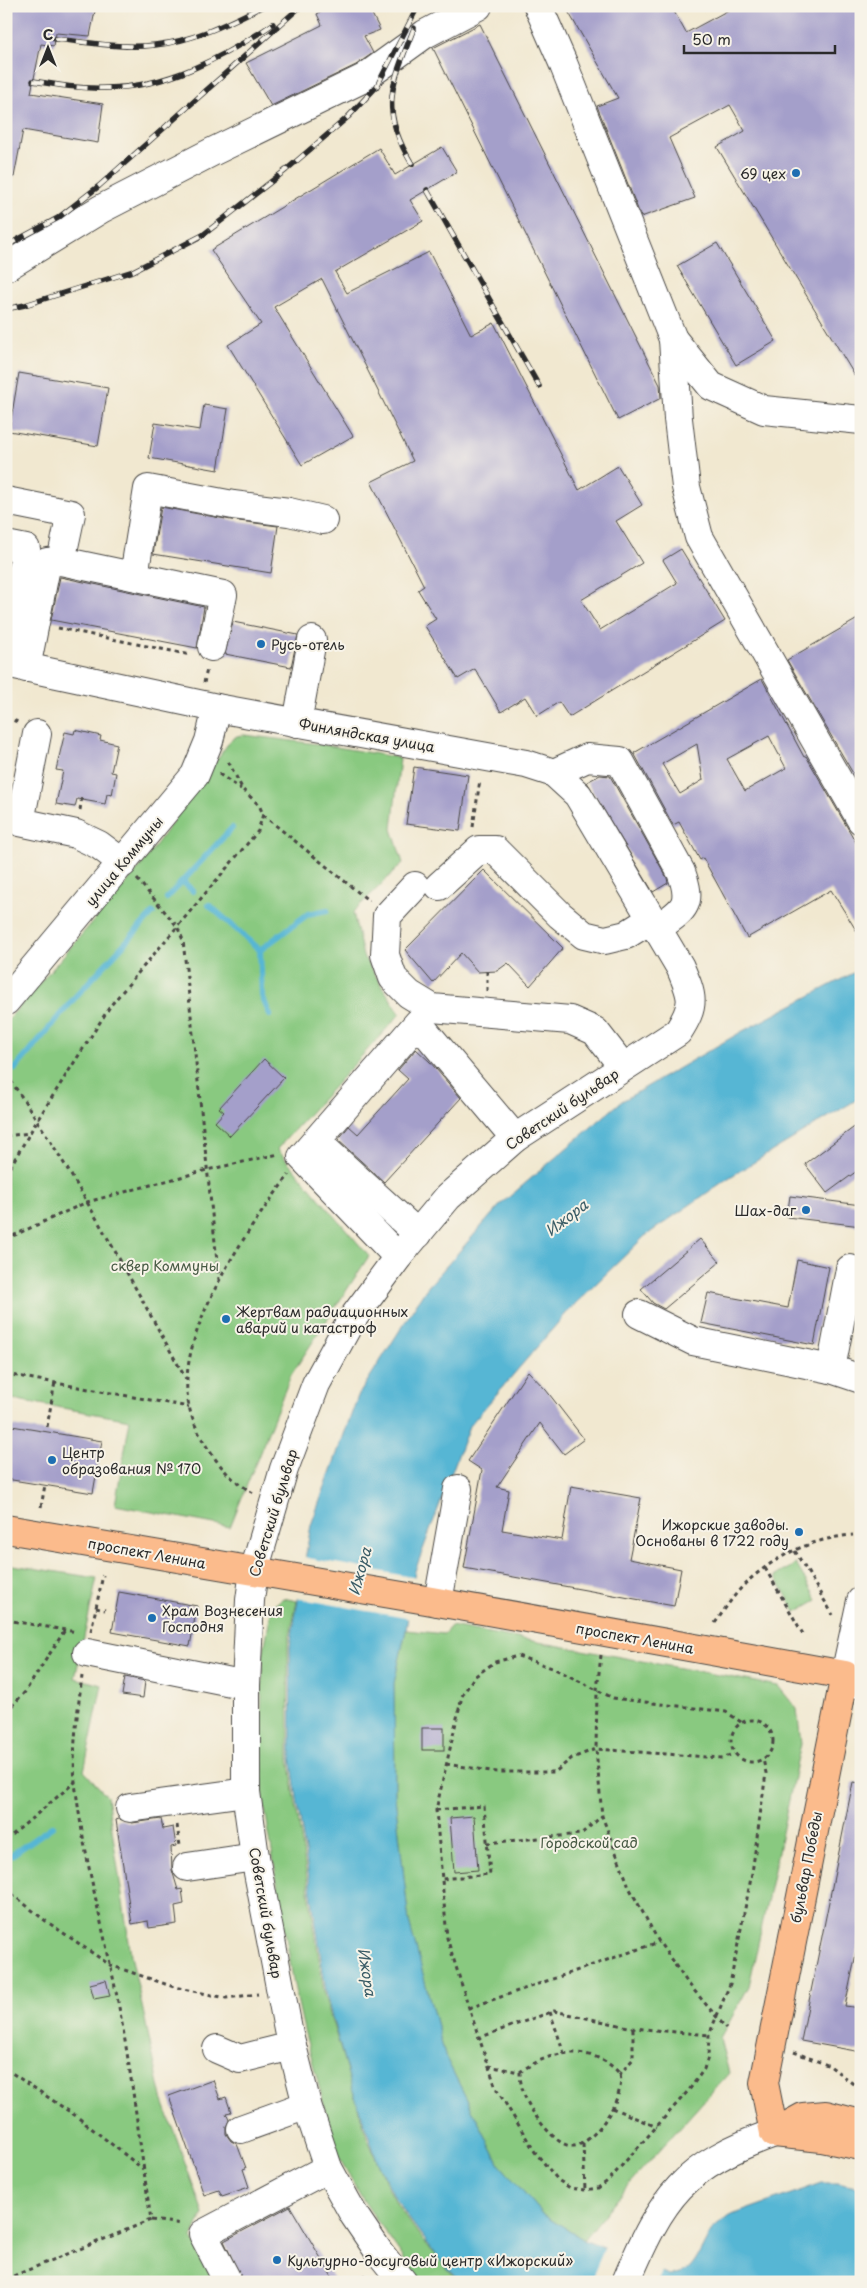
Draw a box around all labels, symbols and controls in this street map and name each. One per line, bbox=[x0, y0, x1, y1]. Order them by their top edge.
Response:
north arrow bbox=[22, 22, 72, 72]
scale bar bbox=[684, 22, 836, 54]
text: С bbox=[43, 24, 53, 45]
text: 50 m bbox=[692, 27, 731, 50]
place label: 69 цех bbox=[740, 163, 786, 184]
marker: 69 цех bbox=[790, 167, 802, 179]
place label: Русь-отель bbox=[271, 634, 345, 655]
marker: Русь-отель bbox=[255, 638, 267, 650]
street label: Финляндская улица bbox=[297, 713, 437, 757]
street label: улица Коммуны bbox=[80, 812, 168, 910]
street label: Советский бульвар bbox=[501, 1063, 623, 1155]
water label: Ижора bbox=[540, 1193, 593, 1241]
place label: Шах-даг bbox=[734, 1200, 797, 1221]
marker: Шах-даг bbox=[800, 1204, 812, 1216]
park label: сквер Коммуны bbox=[111, 1255, 219, 1276]
place label: Жертвам радиационных аварий и катастроф bbox=[236, 1301, 408, 1338]
marker: Жертвам радиационных аварий и катастроф bbox=[220, 1313, 232, 1325]
place label: Центр образования № 170 bbox=[62, 1442, 201, 1479]
street label: Советский бульвар bbox=[244, 1446, 302, 1580]
marker: Центр образования № 170 bbox=[46, 1454, 58, 1466]
place label: Ижорские заводы. Основаны в 1722 году bbox=[635, 1514, 789, 1551]
marker: Ижорские заводы. Основаны в 1722 году bbox=[793, 1526, 805, 1538]
street label: проспект Ленина bbox=[86, 1532, 208, 1574]
water label: Ижора bbox=[342, 1544, 377, 1597]
place label: Храм Вознесения Господня bbox=[162, 1600, 283, 1637]
marker: Храм Вознесения Господня bbox=[146, 1612, 158, 1624]
street label: проспект Ленина bbox=[574, 1617, 696, 1659]
street label: бульвар Победы bbox=[785, 1809, 827, 1925]
park label: Городской сад bbox=[540, 1832, 638, 1853]
street label: Советский бульвар bbox=[244, 1846, 288, 1980]
water label: Ижора bbox=[353, 1946, 383, 1998]
place label: Культурно-досуговый центр «Ижорский» bbox=[287, 2250, 573, 2271]
marker: Культурно-досуговый центр «Ижорский» bbox=[271, 2254, 283, 2266]

